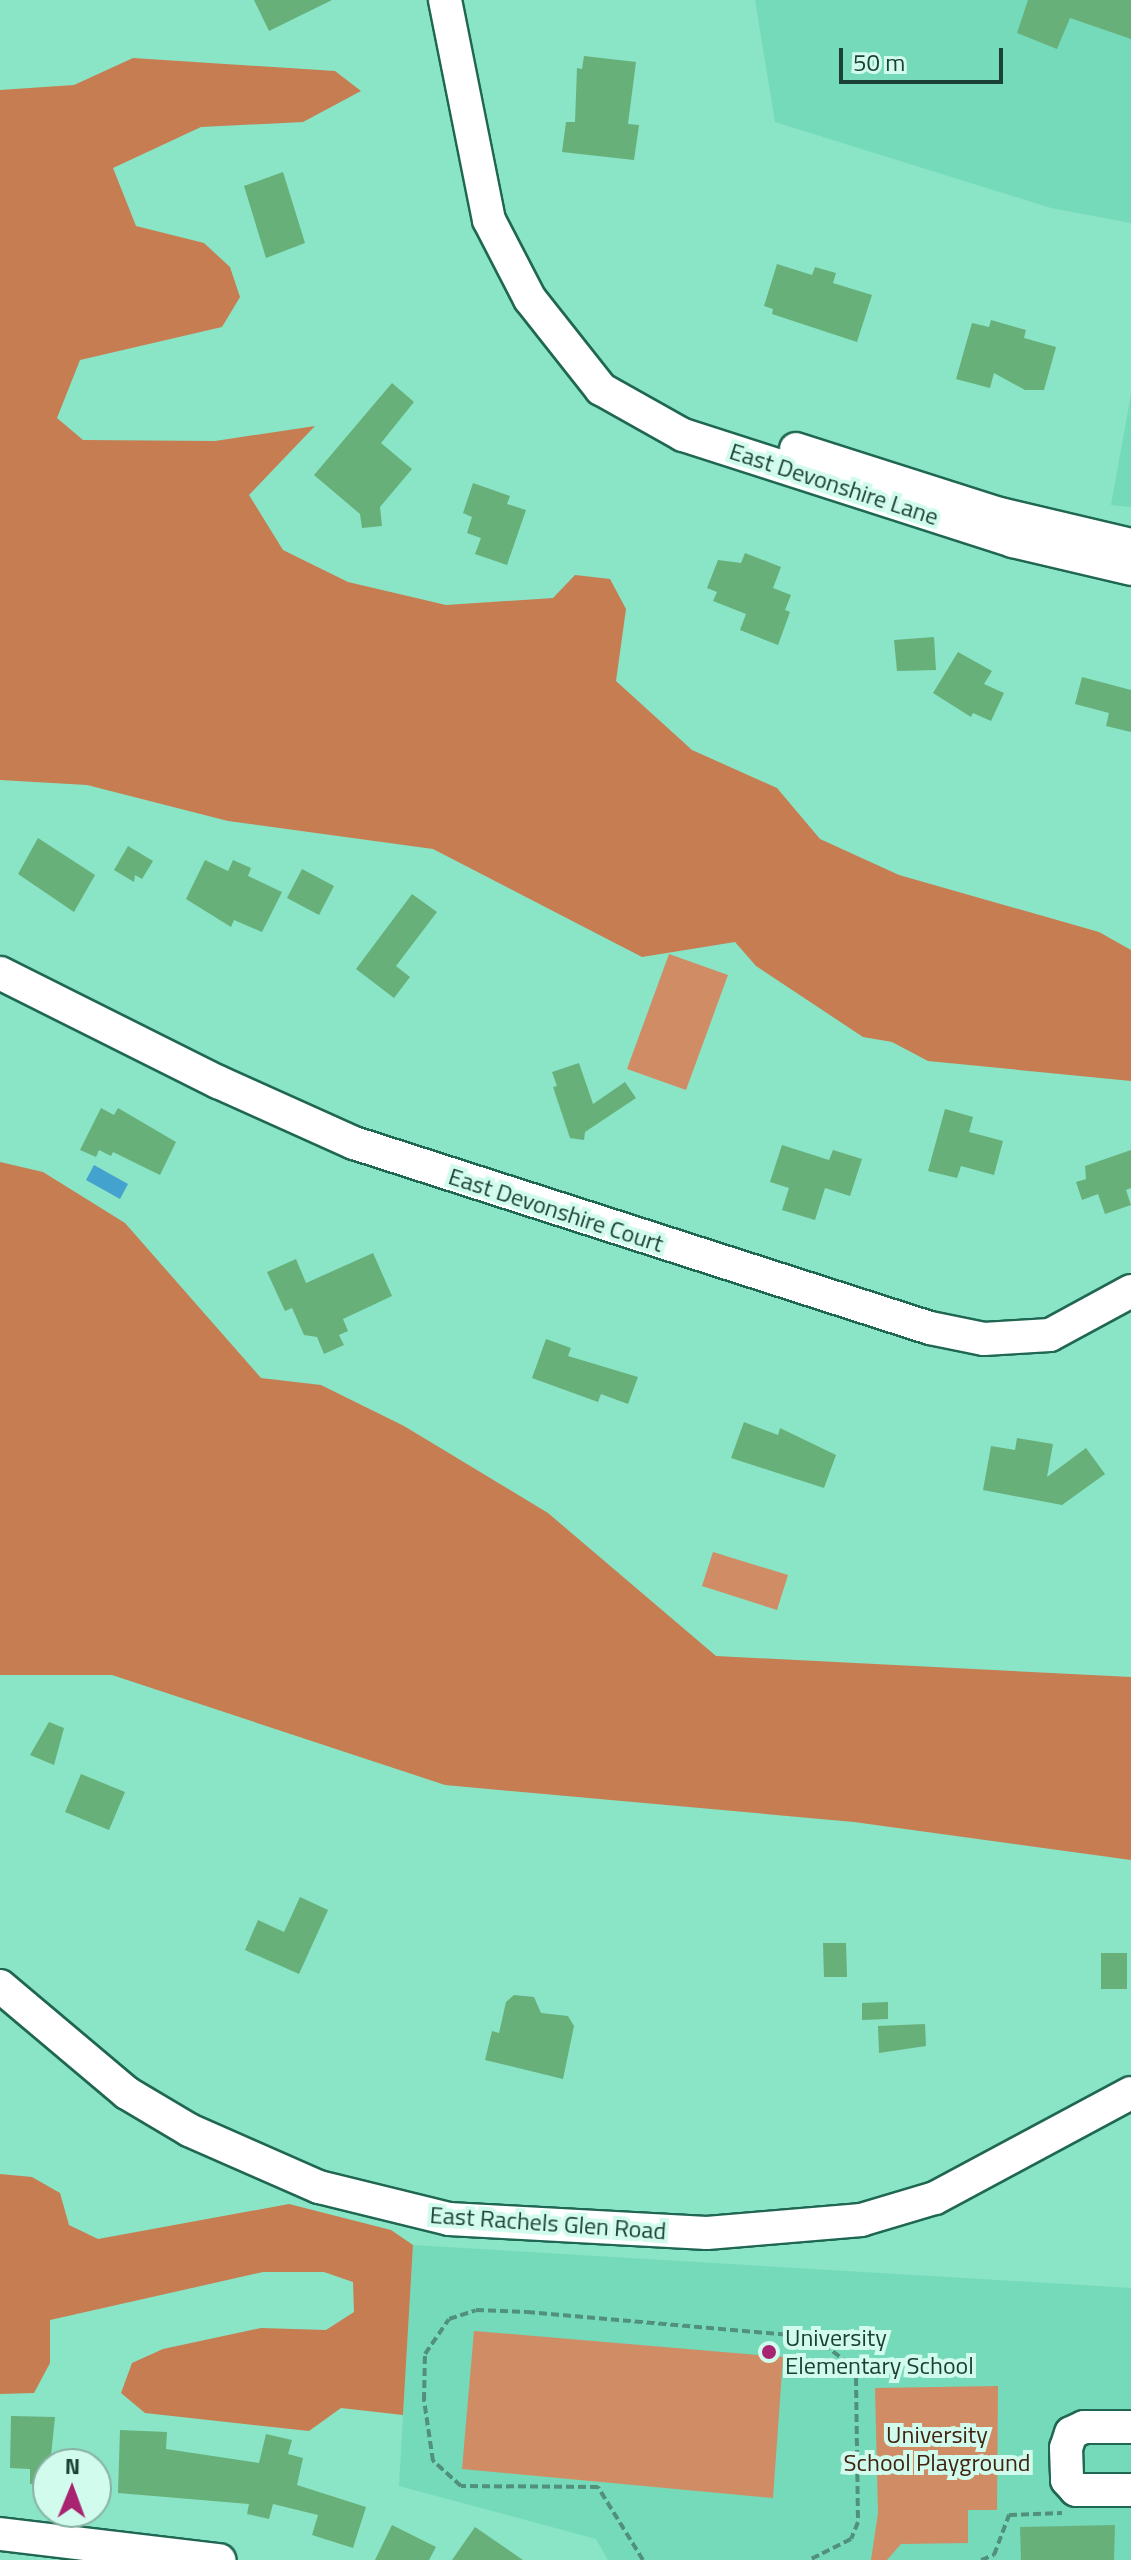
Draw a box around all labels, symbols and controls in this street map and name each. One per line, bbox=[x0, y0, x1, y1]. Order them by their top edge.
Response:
scale bar bbox=[843, 32, 1007, 82]
text: 50 m bbox=[853, 44, 905, 80]
street label: East Devonshire Lane bbox=[726, 437, 942, 531]
street label: East Devonshire Court bbox=[445, 1162, 667, 1258]
street label: East Rachels Glen Road bbox=[429, 2200, 667, 2246]
place label: University Elementary School bbox=[785, 2324, 974, 2380]
marker: University Elementary School bbox=[760, 2343, 778, 2361]
park label: University School Playground bbox=[844, 2421, 1030, 2477]
north arrow bbox=[32, 2448, 112, 2528]
text: N bbox=[64, 2449, 80, 2483]

